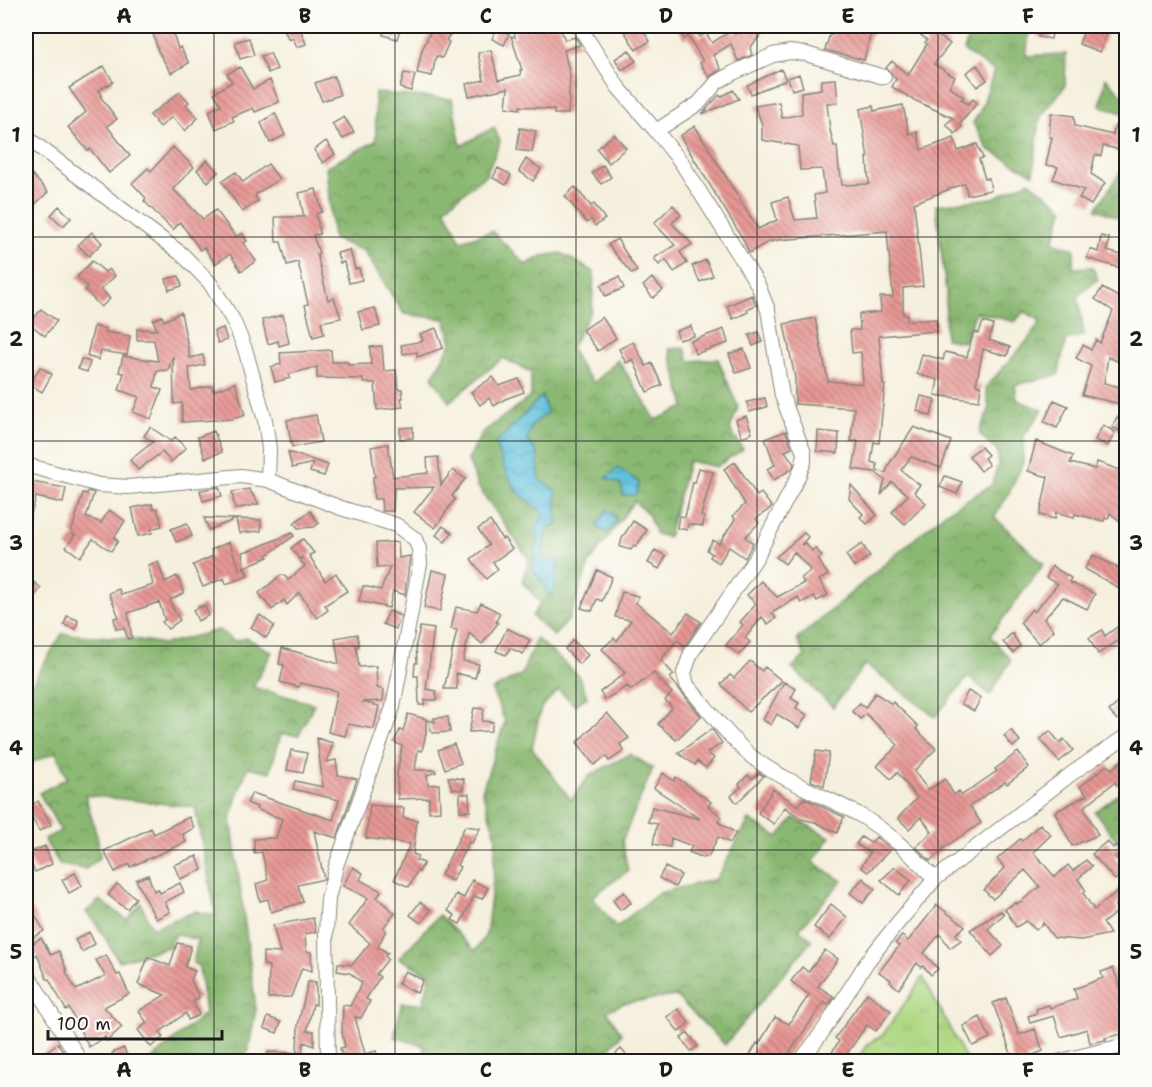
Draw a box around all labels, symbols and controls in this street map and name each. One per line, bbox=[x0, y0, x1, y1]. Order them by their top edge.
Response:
text: A bbox=[116, 3, 132, 29]
text: B bbox=[299, 3, 311, 29]
text: C bbox=[480, 3, 492, 29]
text: D bbox=[659, 3, 673, 29]
text: E bbox=[841, 3, 855, 29]
text: F bbox=[1022, 3, 1034, 29]
text: 1 bbox=[11, 122, 21, 148]
text: 1 bbox=[1131, 122, 1141, 148]
text: 2 bbox=[9, 326, 23, 352]
text: 2 bbox=[1129, 326, 1143, 352]
text: 3 bbox=[9, 530, 23, 556]
text: 3 bbox=[1129, 530, 1143, 556]
text: 4 bbox=[9, 735, 23, 761]
text: 4 bbox=[1129, 735, 1143, 761]
text: 5 bbox=[10, 939, 22, 965]
text: 5 bbox=[1130, 939, 1142, 965]
scale bar bbox=[48, 1003, 222, 1041]
text: 100 m bbox=[57, 1012, 111, 1036]
text: A bbox=[116, 1057, 132, 1083]
text: B bbox=[299, 1057, 311, 1083]
text: C bbox=[480, 1057, 492, 1083]
text: D bbox=[659, 1057, 673, 1083]
text: E bbox=[841, 1057, 855, 1083]
text: F bbox=[1022, 1057, 1034, 1083]

